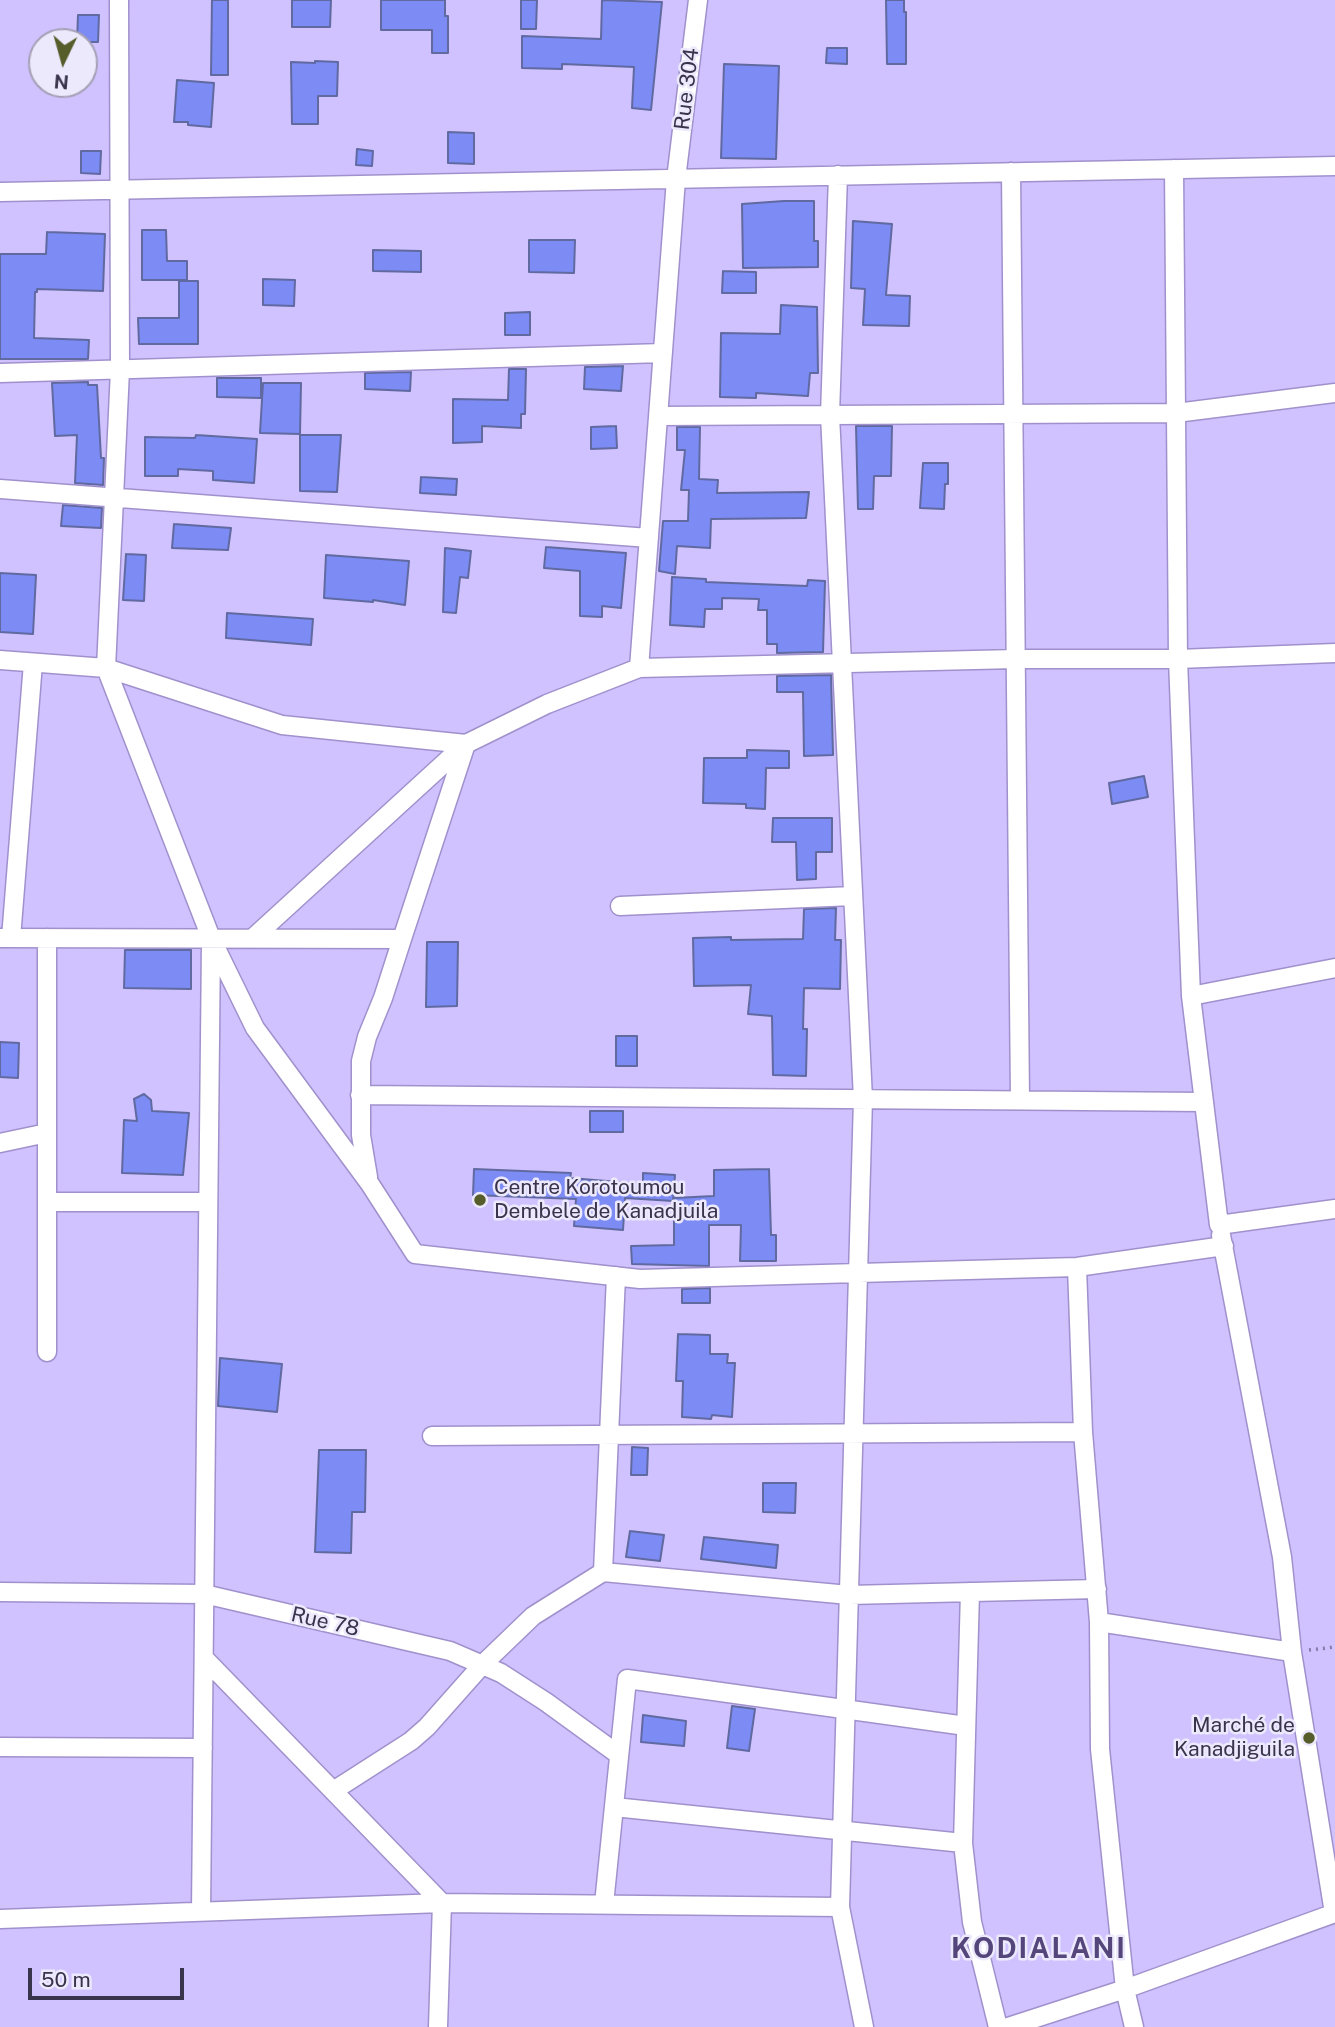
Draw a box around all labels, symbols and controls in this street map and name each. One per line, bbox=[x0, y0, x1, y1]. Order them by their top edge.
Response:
north arrow bbox=[28, 28, 98, 98]
street label: Rue 304 bbox=[669, 47, 705, 131]
text: N bbox=[53, 70, 70, 94]
place label: Centre Korotoumou Dembele de Kanadjuila bbox=[494, 1175, 718, 1225]
marker: Centre Korotoumou Dembele de Kanadjuila bbox=[472, 1192, 488, 1208]
street label: Rue 78 bbox=[289, 1602, 361, 1642]
place label: Marché de Kanadjiguila bbox=[1174, 1713, 1295, 1763]
marker: Marché de Kanadjiguila bbox=[1301, 1730, 1317, 1746]
district label: KODIALANI bbox=[952, 1932, 1126, 1966]
scale bar bbox=[32, 1954, 187, 1998]
text: 50 m bbox=[41, 1967, 91, 1992]

